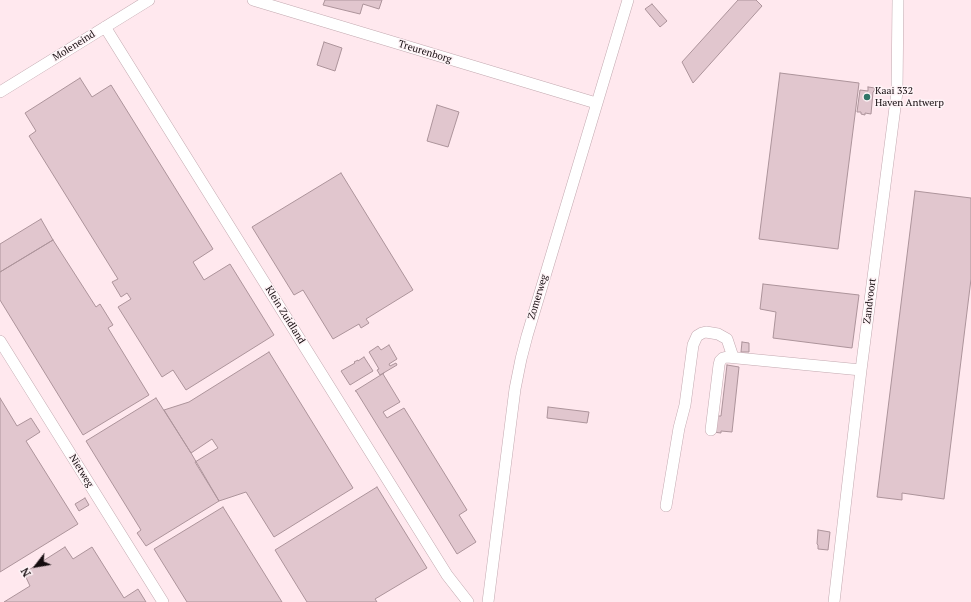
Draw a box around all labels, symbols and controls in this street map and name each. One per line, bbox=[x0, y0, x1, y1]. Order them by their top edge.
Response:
street label: Moleneind bbox=[51, 28, 97, 64]
street label: Treurenborg bbox=[397, 38, 453, 66]
place label: Kaai 332 Haven Antwerp bbox=[875, 85, 944, 108]
marker: Kaai 332 Haven Antwerp bbox=[862, 92, 872, 102]
street label: Zomerweg bbox=[525, 273, 551, 321]
street label: Zandvoort bbox=[861, 277, 879, 325]
street label: Klein Zuidland bbox=[262, 284, 308, 346]
street label: Nietweg bbox=[66, 452, 96, 490]
north arrow bbox=[16, 546, 56, 586]
text: N bbox=[18, 565, 34, 579]

